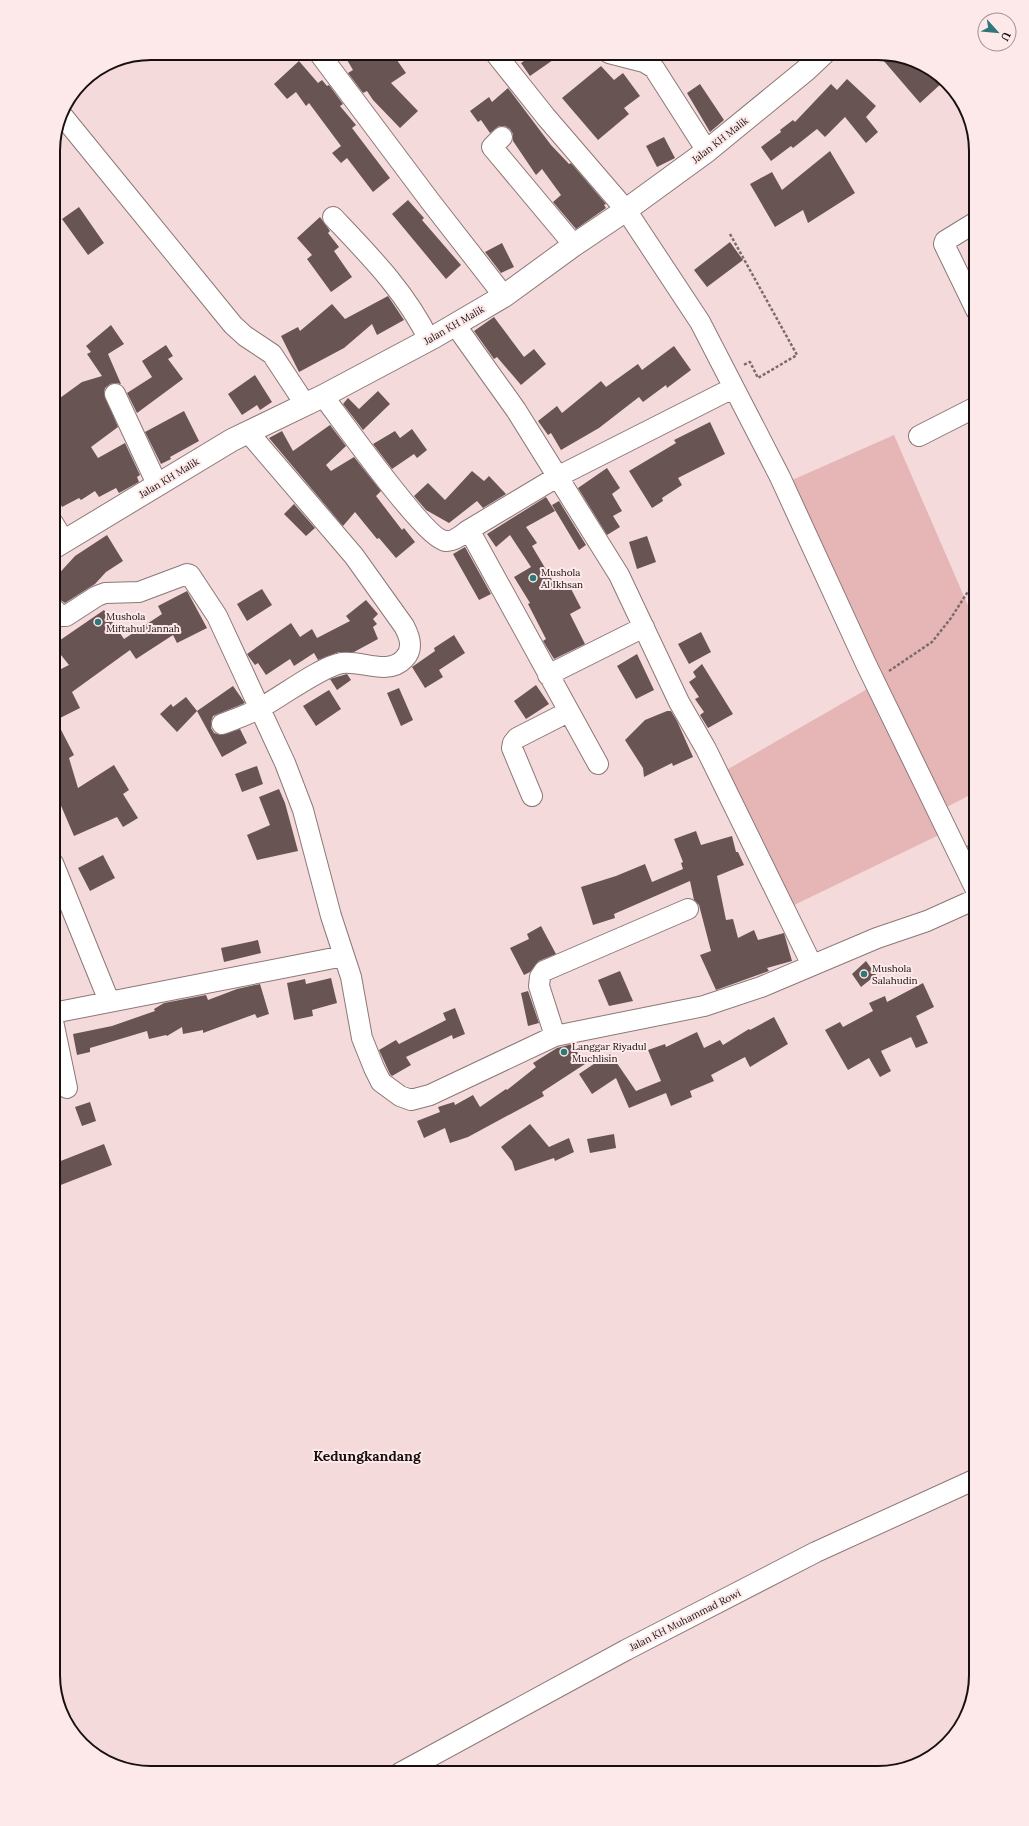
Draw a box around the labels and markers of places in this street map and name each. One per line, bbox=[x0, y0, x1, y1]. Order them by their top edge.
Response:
place label: Mushola Al Ikhsan bbox=[540, 566, 583, 591]
marker: Mushola Al Ikhsan bbox=[528, 573, 538, 583]
place label: Mushola Miftahul Jannah bbox=[106, 610, 180, 635]
marker: Mushola Miftahul Jannah bbox=[93, 617, 103, 627]
place label: Mushola Salahudin bbox=[872, 962, 918, 987]
marker: Mushola Salahudin bbox=[859, 969, 869, 979]
place label: Langgar Riyadul Muchlisin bbox=[572, 1040, 647, 1065]
marker: Langgar Riyadul Muchlisin bbox=[559, 1047, 569, 1057]

